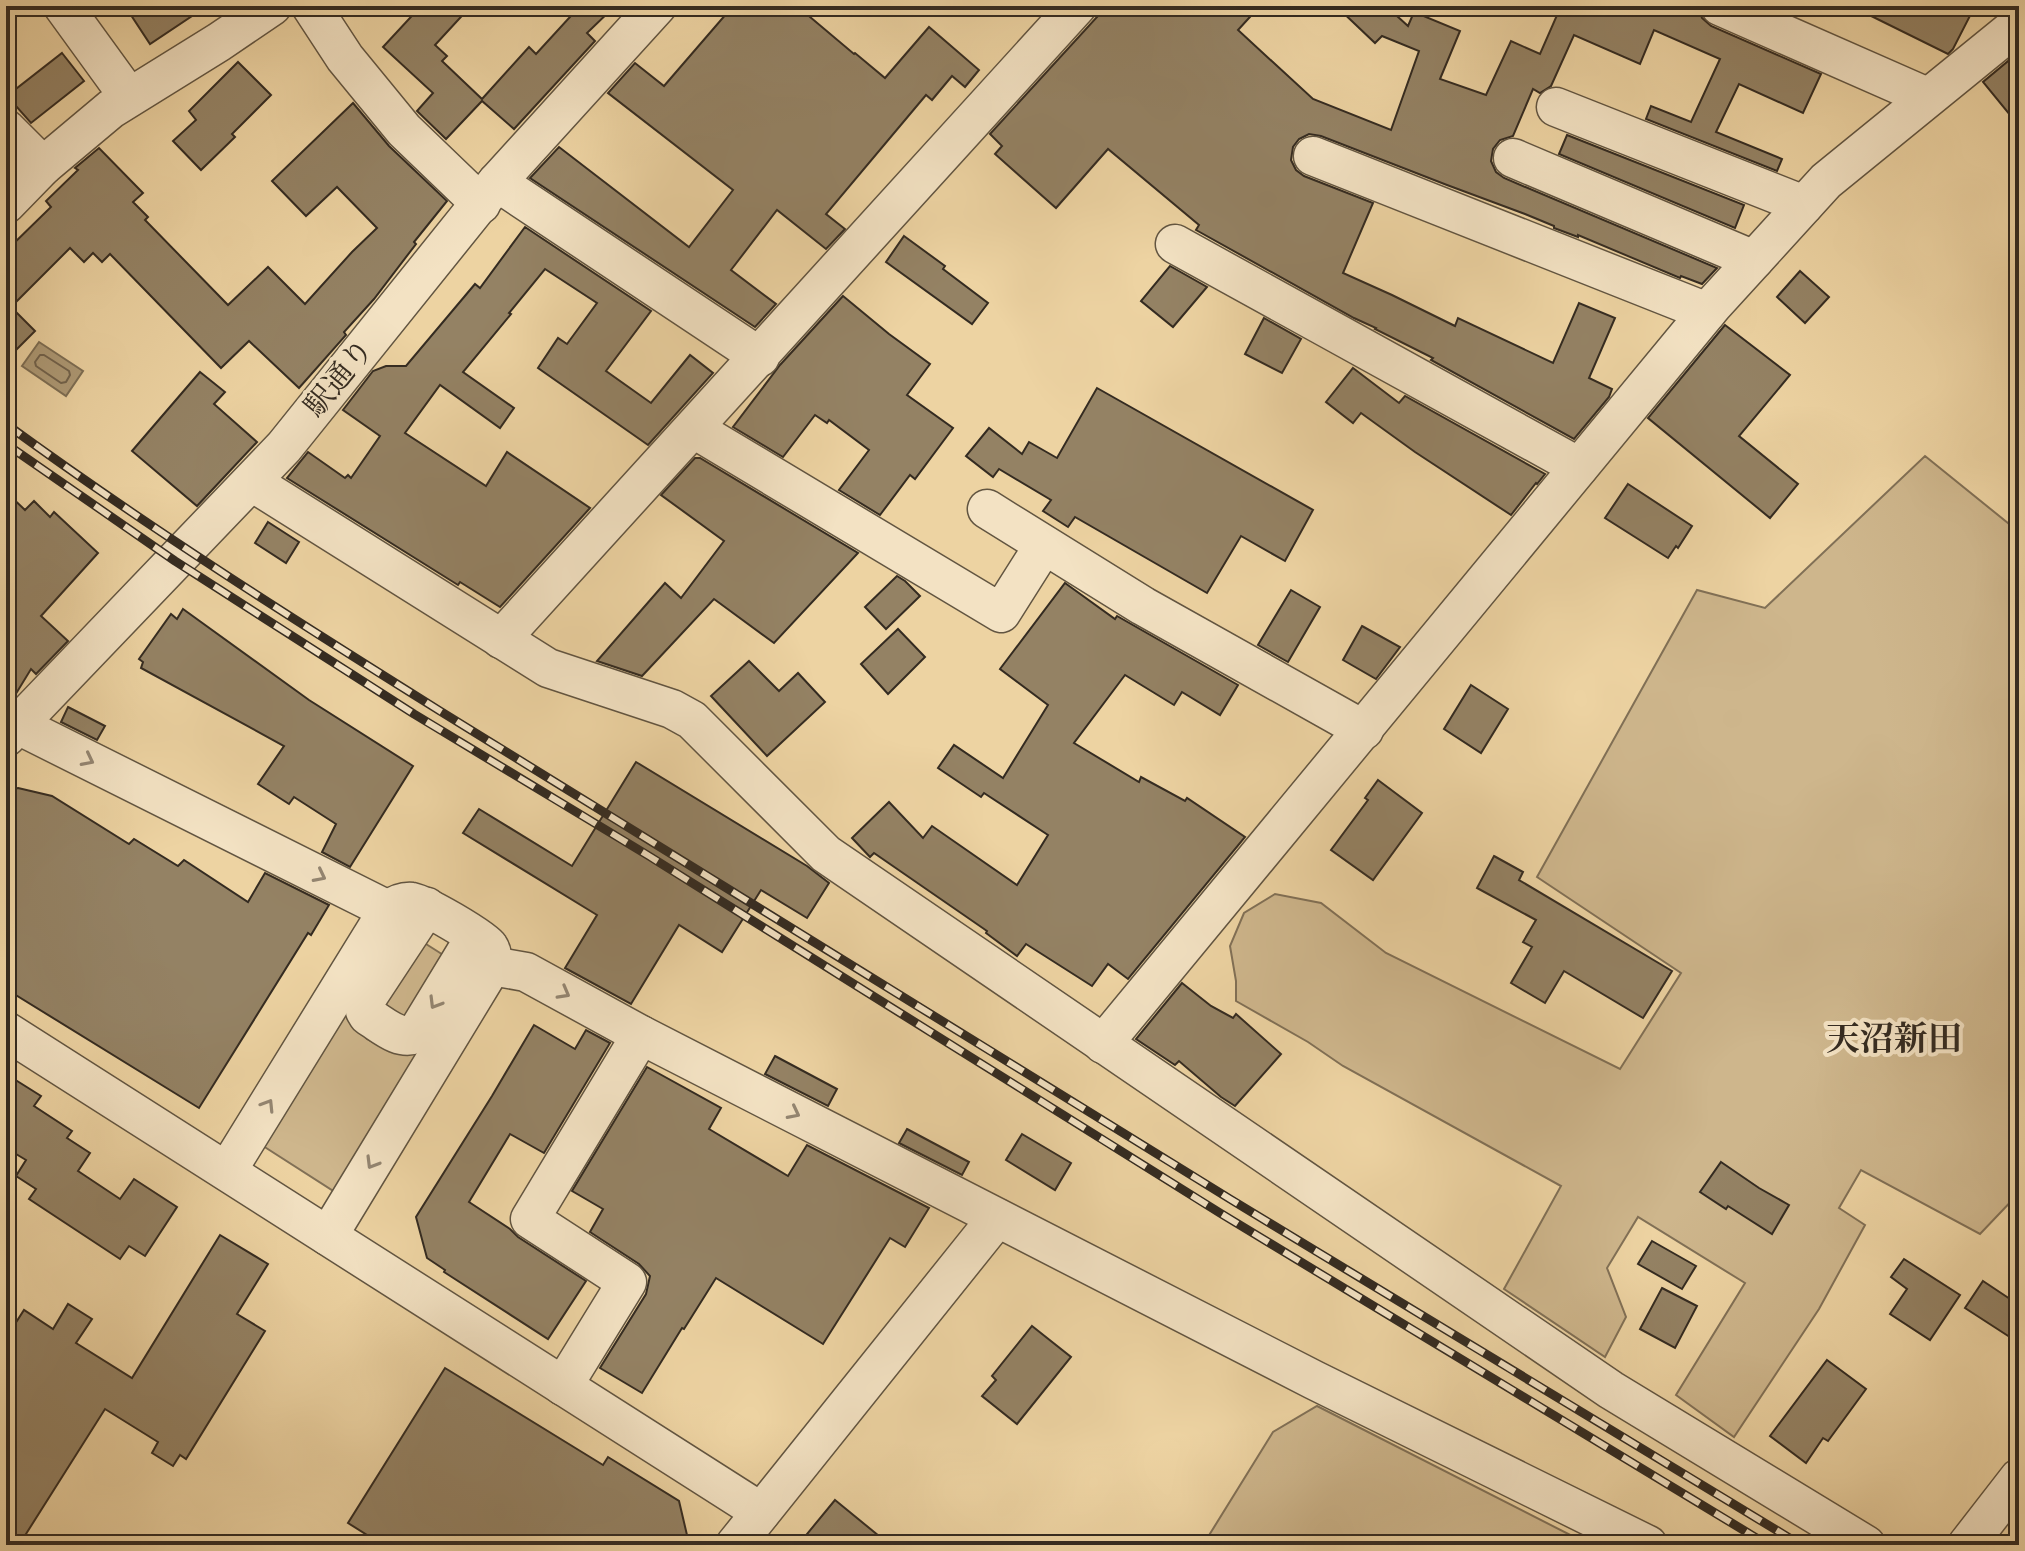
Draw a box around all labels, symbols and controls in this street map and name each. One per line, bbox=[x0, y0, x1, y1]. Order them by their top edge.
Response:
street label: 駅通り bbox=[295, 330, 383, 426]
one-way arrow bbox=[79, 750, 94, 765]
one-way arrow bbox=[312, 866, 327, 882]
one-way arrow bbox=[556, 983, 570, 998]
one-way arrow bbox=[429, 994, 444, 1009]
district label: 天沼新田 bbox=[1826, 1016, 1962, 1062]
one-way arrow bbox=[258, 1099, 274, 1114]
one-way arrow bbox=[786, 1104, 801, 1119]
one-way arrow bbox=[367, 1154, 382, 1169]

